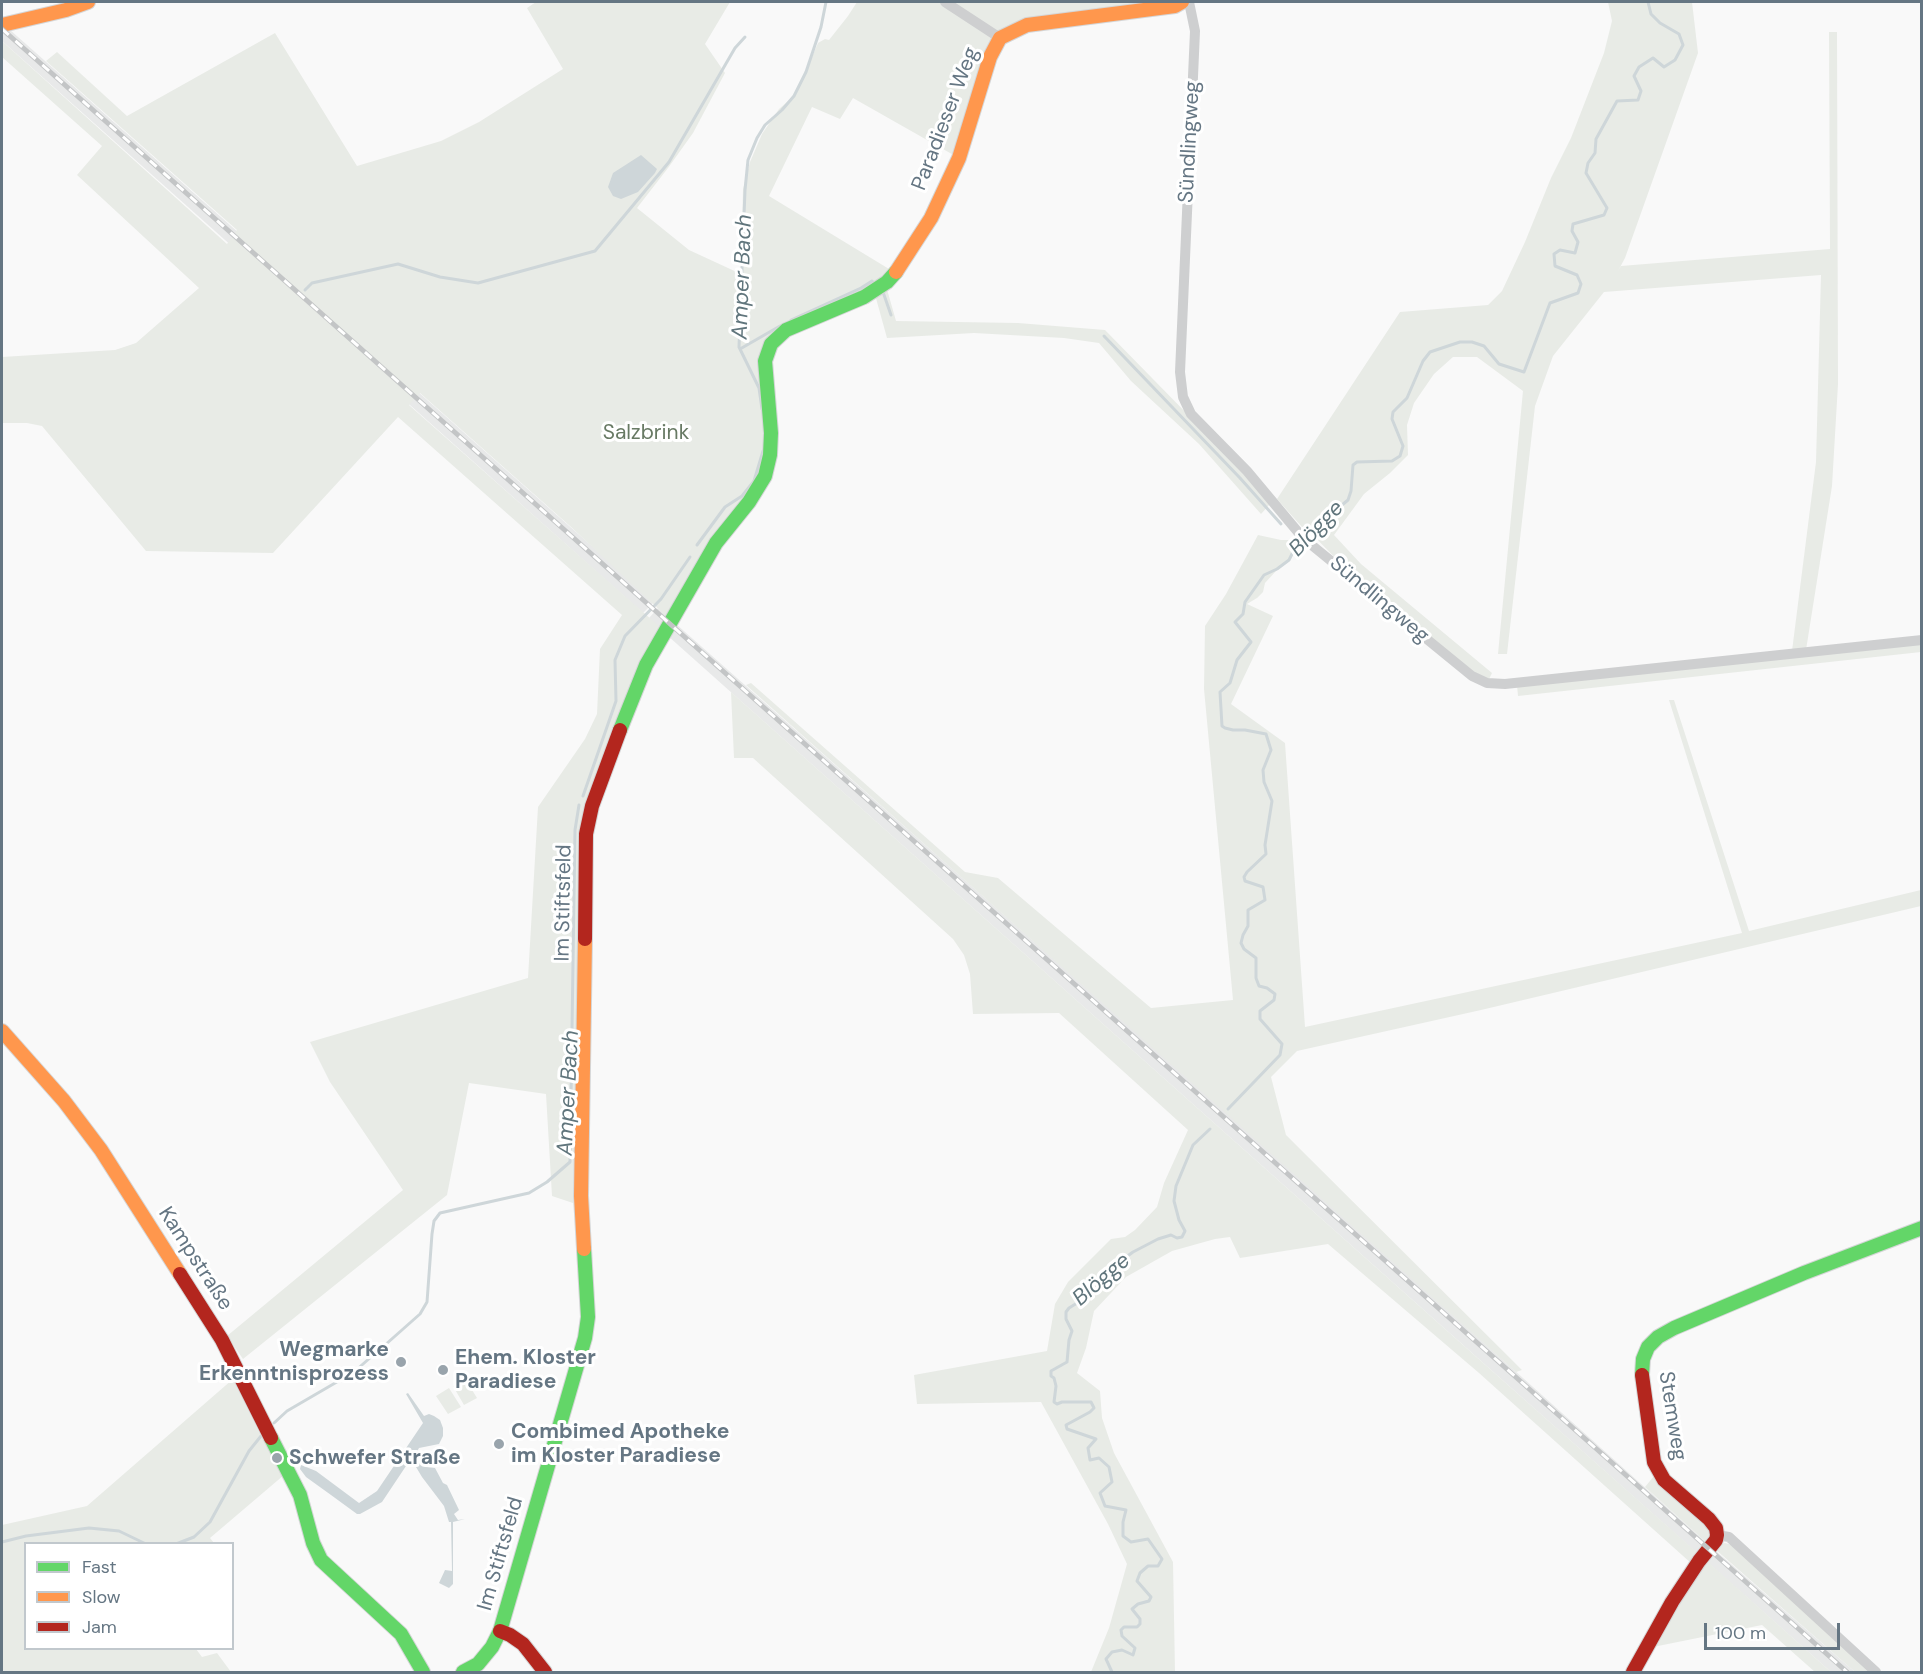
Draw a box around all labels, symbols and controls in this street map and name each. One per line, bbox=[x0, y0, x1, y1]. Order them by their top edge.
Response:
street label: Paradieser Weg bbox=[907, 44, 985, 194]
street label: Sündlingweg bbox=[1174, 80, 1206, 204]
water label: Amper Bach bbox=[728, 214, 758, 340]
park label: Salzbrink bbox=[603, 420, 689, 446]
water label: Blögge bbox=[1284, 496, 1350, 562]
street label: Sündlingweg bbox=[1324, 551, 1434, 649]
street label: Im Stiftsfeld bbox=[550, 844, 578, 962]
water label: Amper Bach bbox=[553, 1030, 585, 1156]
street label: Kampstraße bbox=[152, 1203, 238, 1315]
water label: Blögge bbox=[1068, 1248, 1136, 1312]
place label: Wegmarke Erkenntnisprozess bbox=[199, 1337, 389, 1387]
place label: Ehem. Kloster Paradiese bbox=[455, 1345, 596, 1395]
marker: Wegmarke Erkenntnisprozess bbox=[394, 1355, 408, 1369]
marker: Ehem. Kloster Paradiese bbox=[436, 1363, 450, 1377]
street label: Stemweg bbox=[1653, 1370, 1691, 1462]
place label: Combimed Apotheke im Kloster Paradiese bbox=[511, 1419, 729, 1469]
marker: Combimed Apotheke im Kloster Paradiese bbox=[492, 1437, 506, 1451]
place label: Schwefer Straße bbox=[289, 1445, 461, 1471]
marker: Schwefer Straße bbox=[270, 1451, 284, 1465]
street label: Im Stiftsfeld bbox=[473, 1494, 529, 1614]
legend bbox=[24, 1542, 234, 1650]
text: Fast bbox=[82, 1555, 117, 1579]
text: Slow bbox=[82, 1585, 121, 1609]
scale bar bbox=[1707, 1611, 1844, 1649]
text: Jam bbox=[82, 1615, 117, 1639]
text: 100 m bbox=[1715, 1621, 1766, 1645]

